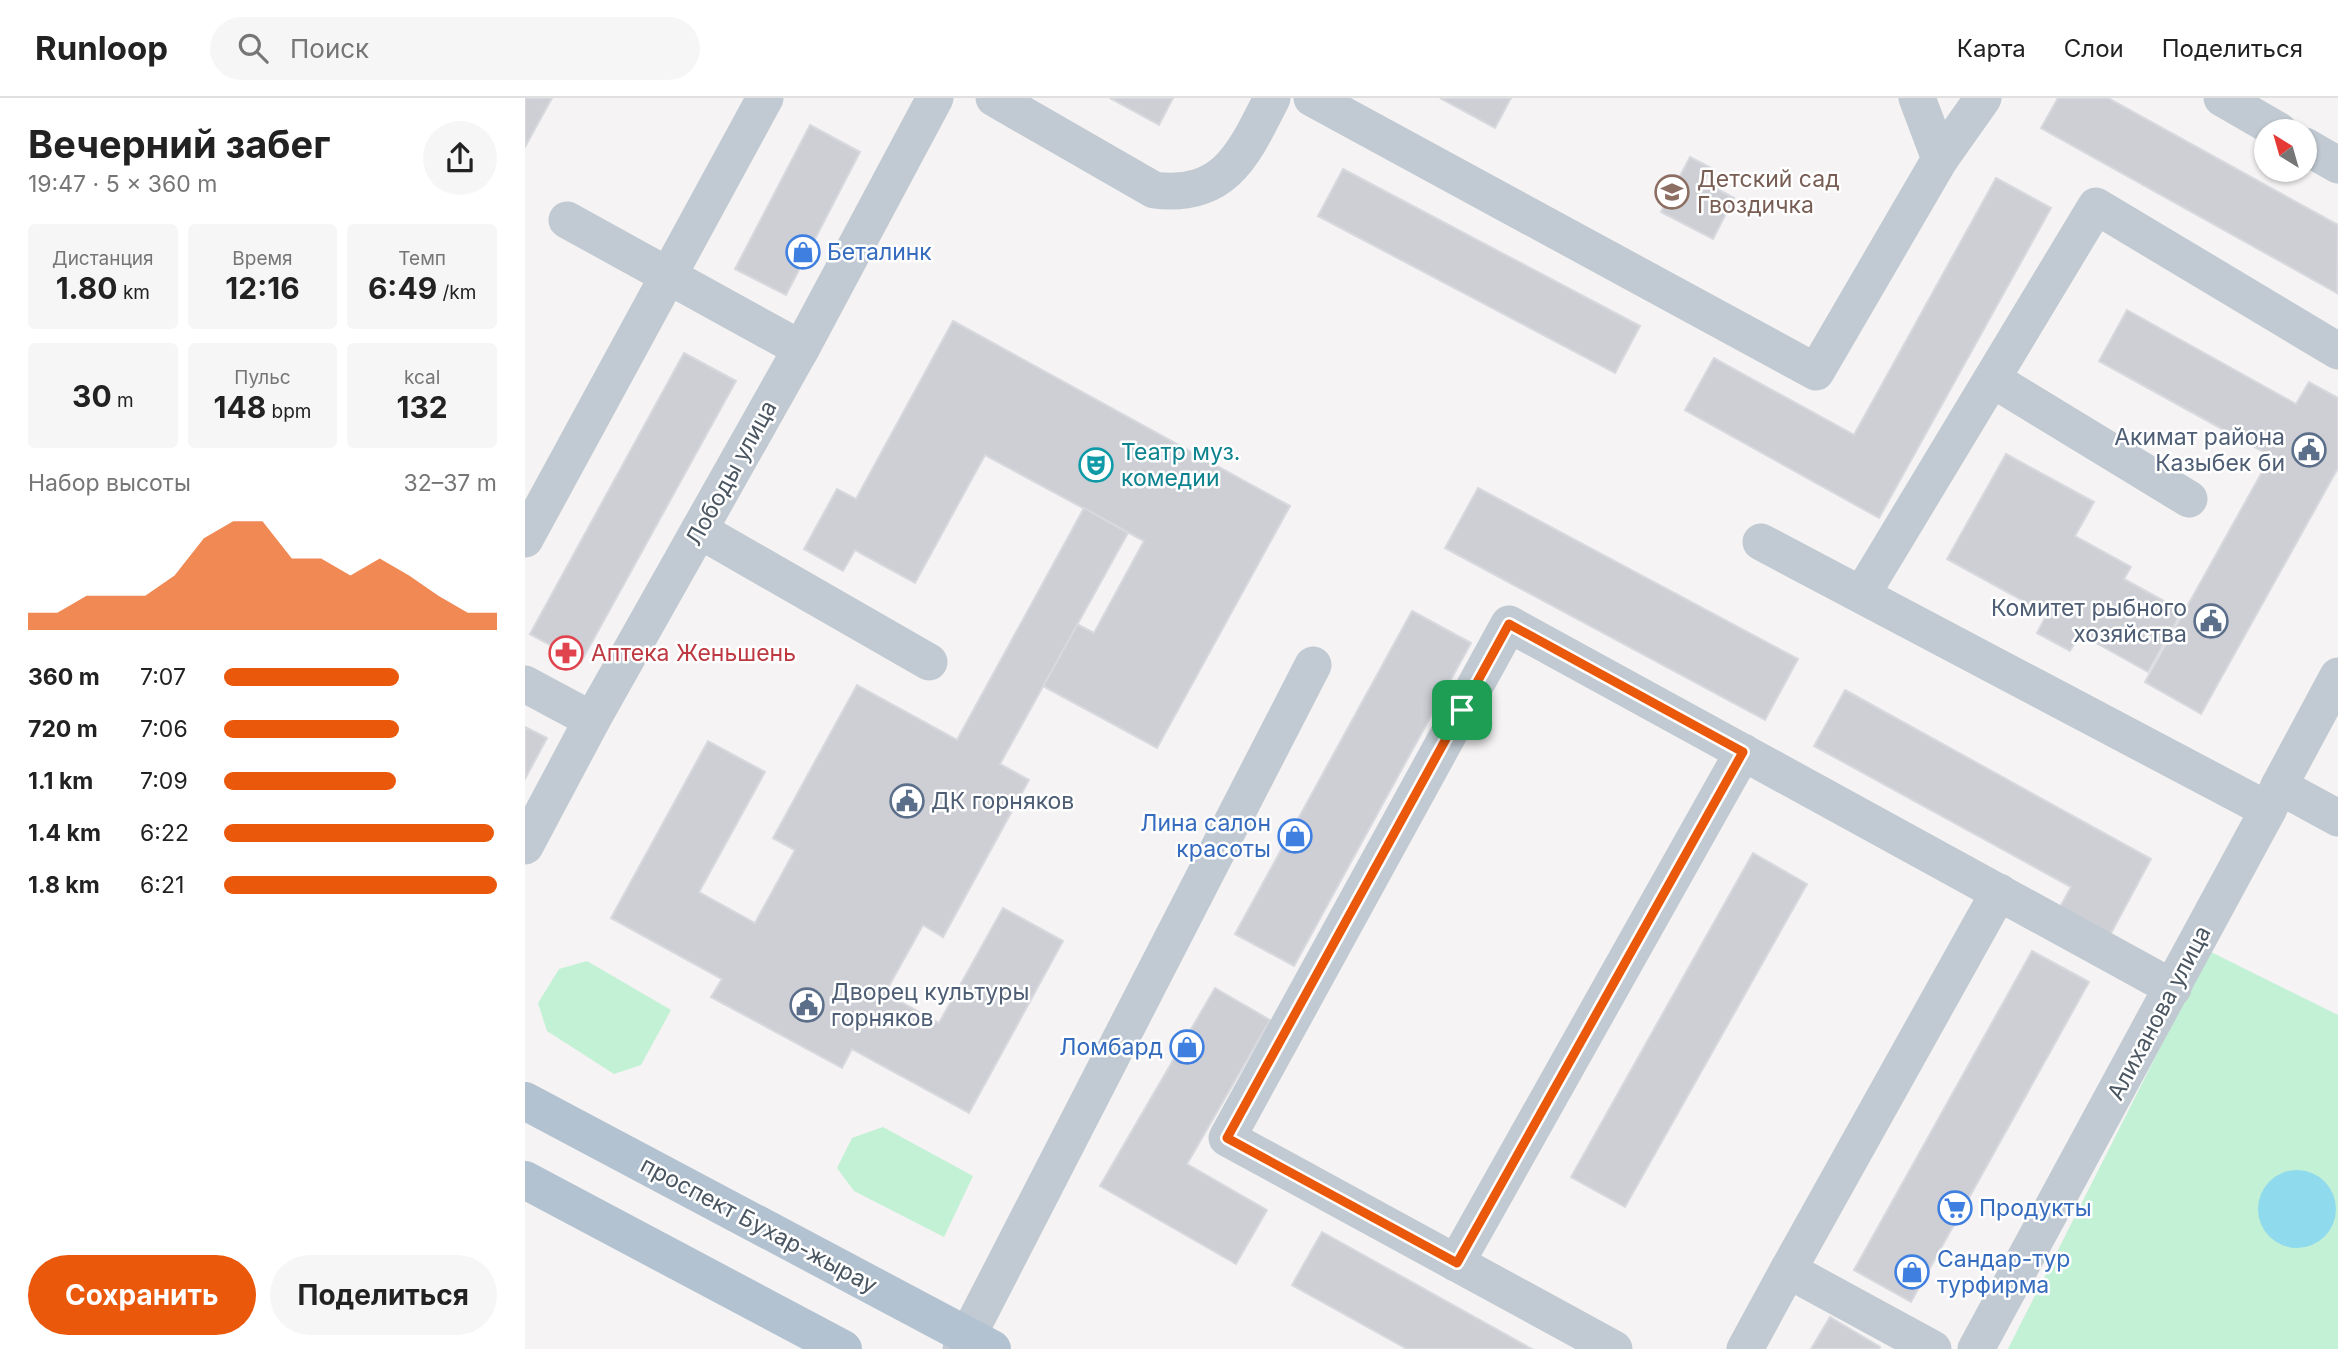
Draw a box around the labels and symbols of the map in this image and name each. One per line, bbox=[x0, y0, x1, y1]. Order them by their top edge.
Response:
north arrow bbox=[2254, 119, 2317, 182]
place label: Детский сад Гвоздичка bbox=[1697, 165, 1840, 219]
school or university icon: Детский сад Гвоздичка bbox=[1653, 173, 1691, 211]
shop icon: Беталинк bbox=[784, 233, 822, 271]
place label: Беталинк bbox=[827, 238, 932, 266]
street label: Лободы улица bbox=[680, 396, 782, 550]
place label: Акимат района Казыбек би bbox=[2114, 423, 2285, 477]
public building icon: Акимат района Казыбек би bbox=[2290, 431, 2328, 469]
place label: Театр муз. комедии bbox=[1121, 438, 1240, 492]
theatre icon: Театр муз. комедии bbox=[1077, 446, 1115, 484]
place label: Комитет рыбного хозяйства bbox=[1991, 594, 2187, 648]
public building icon: Комитет рыбного хозяйства bbox=[2192, 602, 2230, 640]
pharmacy icon: Аптека Женьшень bbox=[547, 634, 585, 672]
place label: Аптека Женьшень bbox=[591, 639, 796, 667]
pin bbox=[1432, 680, 1492, 740]
public building icon: ДК горняков bbox=[888, 782, 926, 820]
place label: ДК горняков bbox=[931, 787, 1074, 815]
place label: Лина салон красоты bbox=[1140, 809, 1271, 863]
shop icon: Лина салон красоты bbox=[1276, 817, 1314, 855]
street label: Алиханова улица bbox=[2101, 921, 2217, 1105]
place label: Дворец культуры горняков bbox=[831, 978, 1029, 1032]
public building icon: Дворец культуры горняков bbox=[788, 986, 826, 1024]
shop icon: Ломбард bbox=[1168, 1028, 1206, 1066]
place label: Ломбард bbox=[1059, 1033, 1163, 1061]
street label: проспект Бухар-жырау bbox=[636, 1151, 882, 1299]
supermarket icon: Продукты bbox=[1936, 1189, 1974, 1227]
place label: Продукты bbox=[1979, 1194, 2092, 1222]
place label: Сандар-тур турфирма bbox=[1937, 1245, 2070, 1299]
shop icon: Сандар-тур турфирма bbox=[1893, 1253, 1931, 1291]

